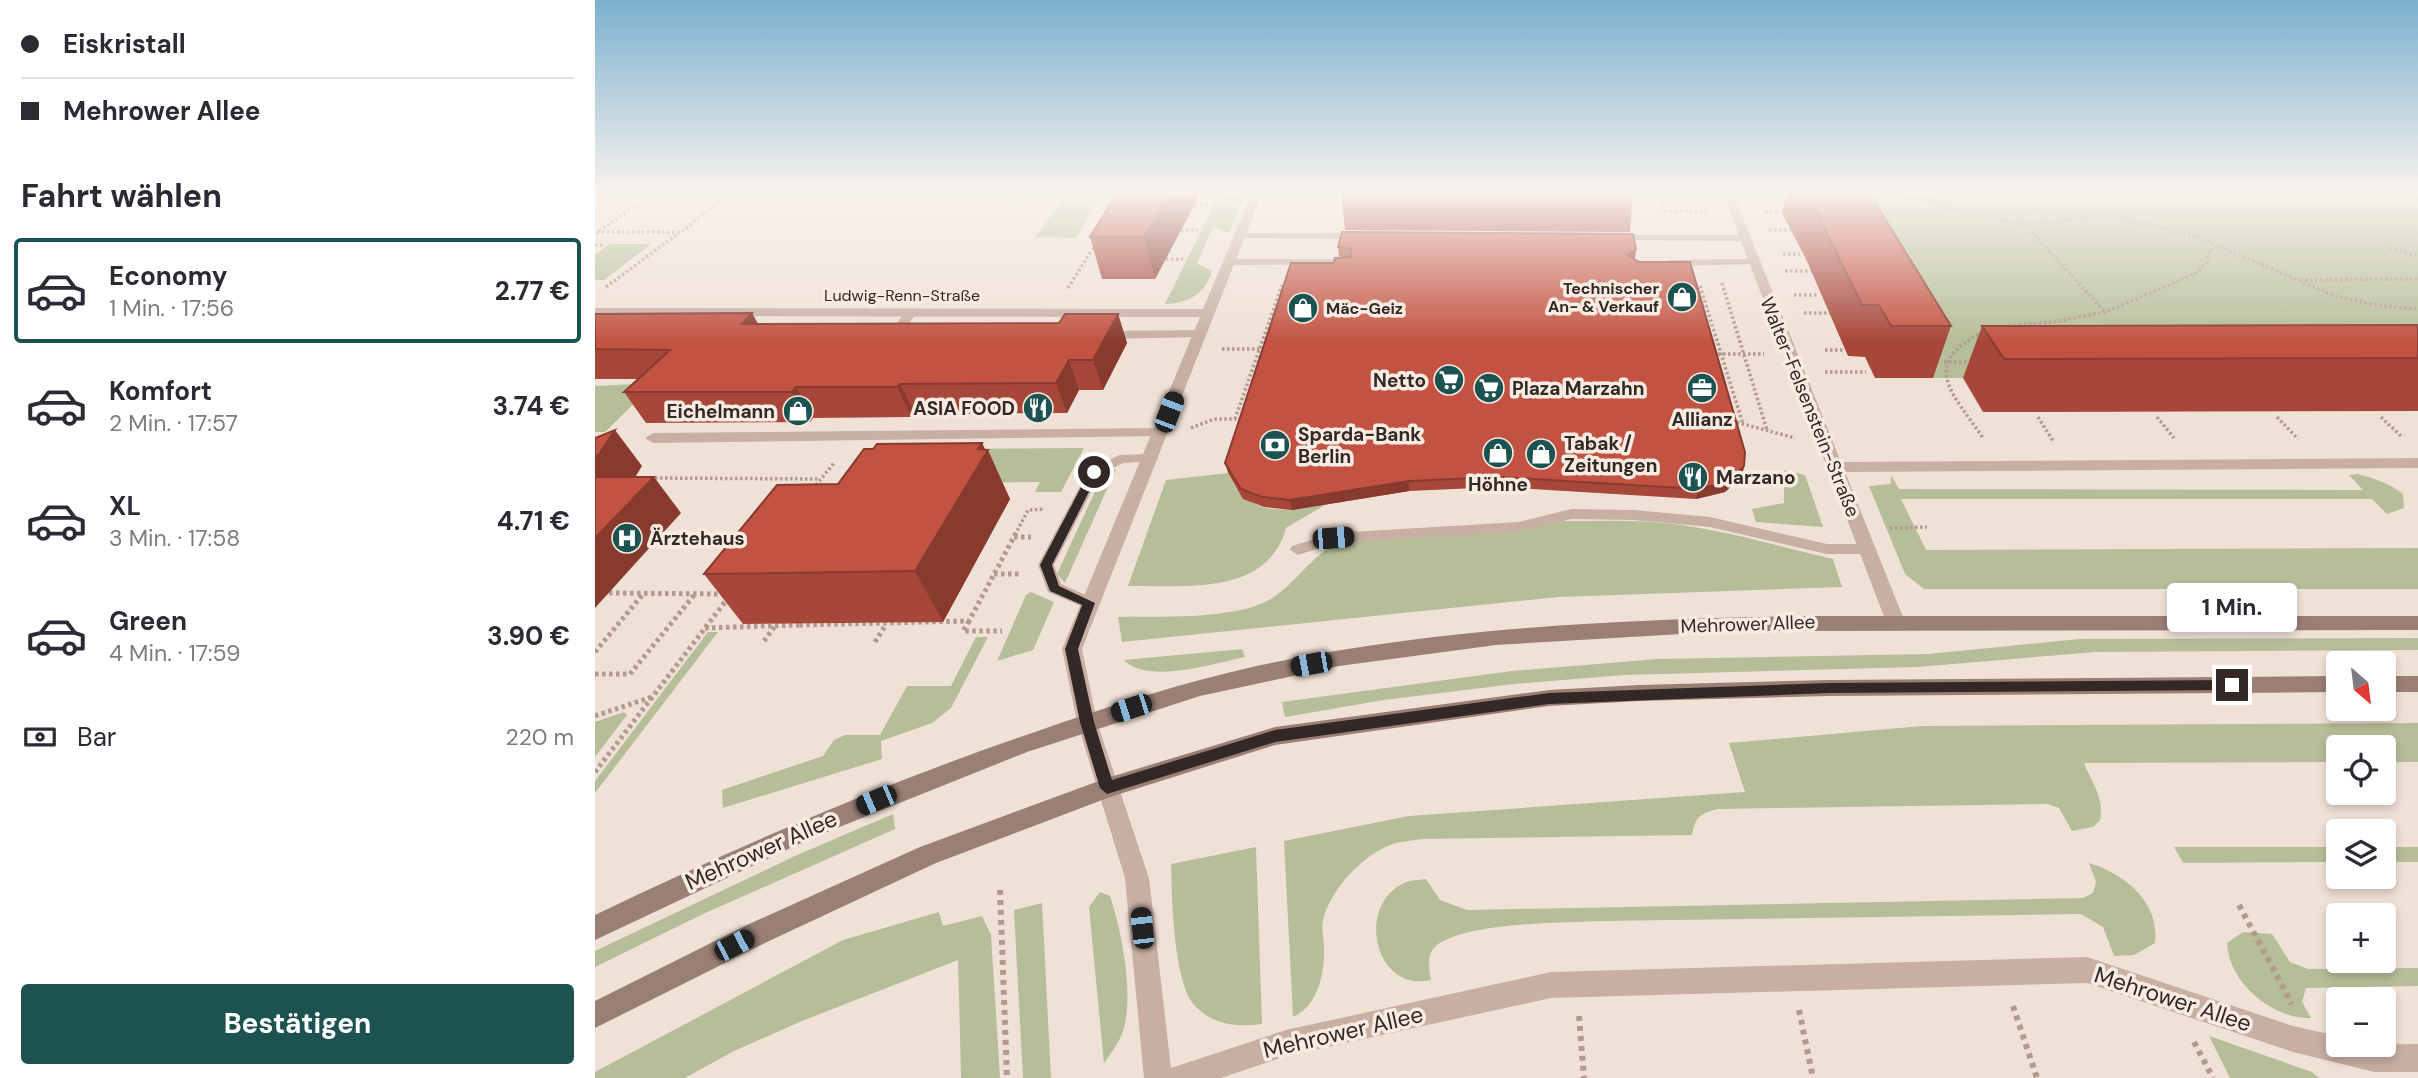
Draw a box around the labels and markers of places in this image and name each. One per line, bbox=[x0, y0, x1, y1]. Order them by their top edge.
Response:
place label: Technischer An- & Verkauf bbox=[1548, 278, 1659, 317]
shop icon: Technischer An- & Verkauf bbox=[1665, 280, 1699, 314]
shop icon: Mäc-Geiz bbox=[1286, 291, 1320, 325]
place label: Mäc-Geiz bbox=[1326, 298, 1403, 319]
supermarket icon: Netto bbox=[1432, 363, 1466, 397]
place label: Netto bbox=[1373, 368, 1426, 393]
supermarket icon: Plaza Marzahn bbox=[1472, 371, 1506, 405]
office icon: Allianz bbox=[1685, 371, 1719, 405]
place label: Plaza Marzahn bbox=[1512, 376, 1644, 401]
restaurant icon: ASIA FOOD bbox=[1021, 391, 1055, 425]
shop icon: Eichelmann bbox=[781, 394, 815, 428]
place label: ASIA FOOD bbox=[913, 396, 1015, 421]
place label: Eichelmann bbox=[666, 399, 775, 424]
place label: Allianz bbox=[1672, 407, 1733, 432]
place label: Sparda-Bank Berlin bbox=[1298, 422, 1421, 469]
bank icon: Sparda-Bank Berlin bbox=[1258, 428, 1292, 462]
place label: Tabak / Zeitungen bbox=[1564, 431, 1657, 478]
shop icon: Höhne bbox=[1481, 436, 1515, 470]
shop icon: Tabak / Zeitungen bbox=[1524, 437, 1558, 471]
restaurant icon: Marzano bbox=[1676, 460, 1710, 494]
place label: Marzano bbox=[1716, 465, 1796, 490]
place label: Höhne bbox=[1468, 472, 1528, 497]
hospital icon: Ärztehaus bbox=[610, 521, 644, 555]
place label: Ärztehaus bbox=[650, 526, 745, 551]

